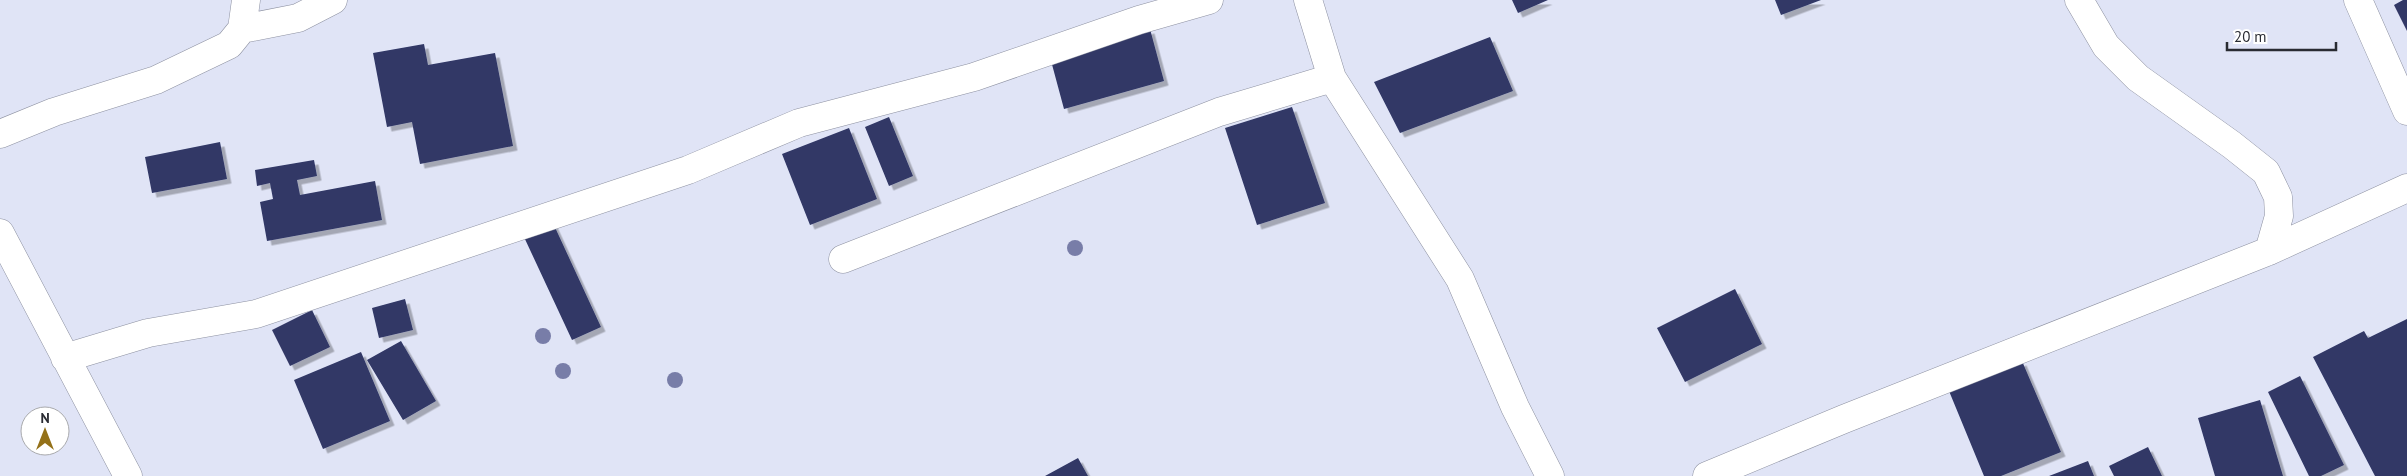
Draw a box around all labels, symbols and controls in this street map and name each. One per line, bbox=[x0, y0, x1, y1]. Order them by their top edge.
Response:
scale bar bbox=[2227, 20, 2336, 52]
text: 20 m bbox=[2234, 27, 2267, 46]
north arrow bbox=[20, 406, 70, 456]
text: N bbox=[40, 409, 50, 427]

